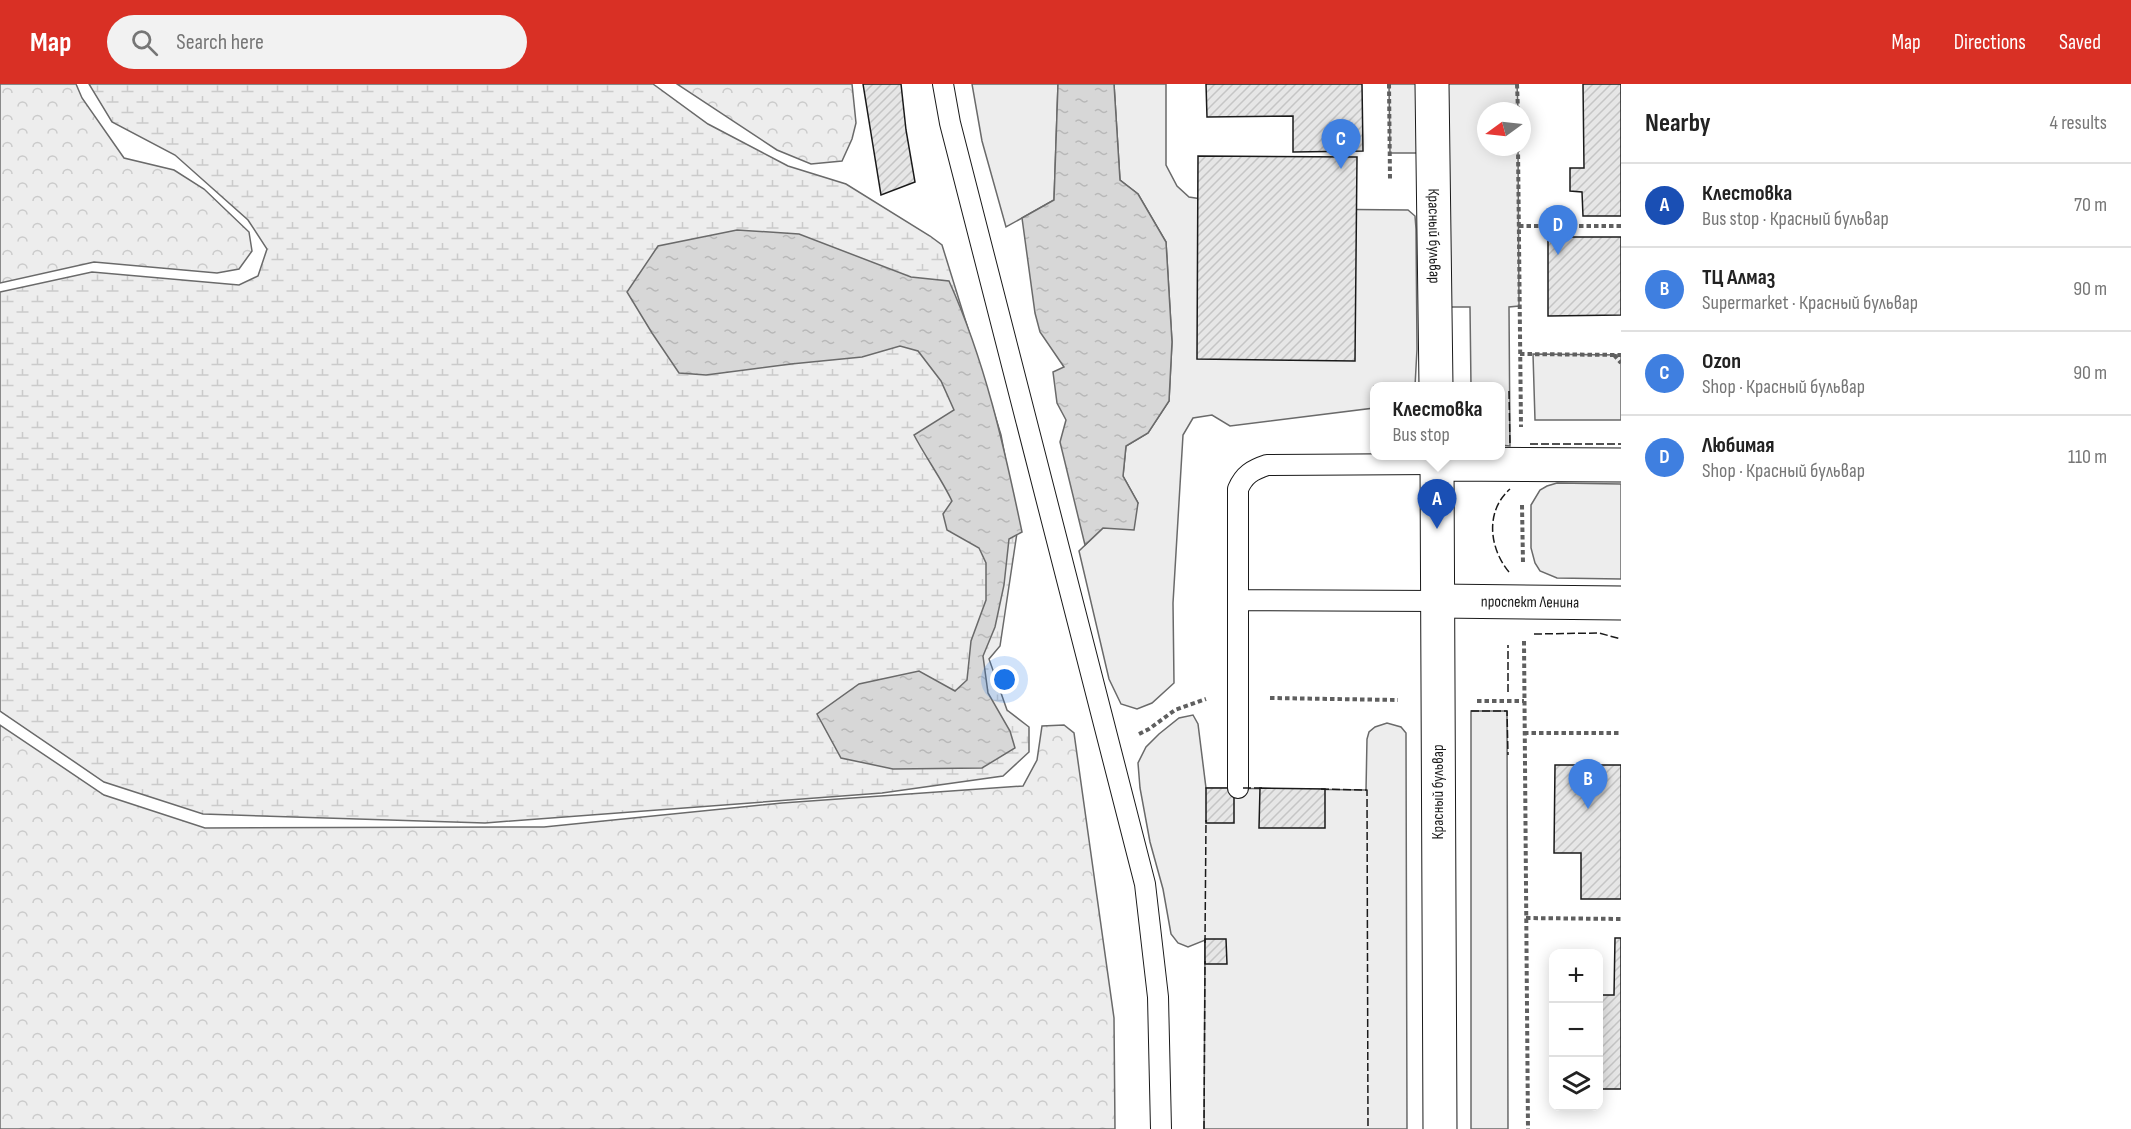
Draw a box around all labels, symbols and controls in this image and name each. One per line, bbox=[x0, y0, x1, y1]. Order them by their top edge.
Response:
search box bbox=[107, 15, 527, 69]
text: Map bbox=[30, 26, 71, 59]
icon: search bbox=[128, 26, 161, 59]
text: Search here bbox=[176, 29, 264, 56]
text: Map bbox=[1891, 30, 1921, 55]
text: Directions bbox=[1954, 30, 2026, 55]
text: Saved bbox=[2059, 30, 2101, 55]
north arrow bbox=[1477, 102, 1531, 156]
text: Nearby bbox=[1645, 108, 1711, 139]
text: 4 results bbox=[2050, 111, 2107, 135]
pin: C bbox=[1322, 120, 1360, 169]
text: Клестовка bbox=[1702, 180, 1792, 207]
street label: Красный бульвар bbox=[1424, 188, 1444, 284]
text: A bbox=[1660, 193, 1669, 217]
text: 70 m bbox=[2074, 193, 2107, 217]
pin: D bbox=[1538, 206, 1578, 255]
text: Bus stop · Красный бульвар bbox=[1702, 207, 1889, 231]
text: ТЦ Алмаз bbox=[1702, 264, 1775, 291]
text: B bbox=[1660, 277, 1669, 301]
text: 90 m bbox=[2073, 277, 2107, 301]
text: Supermarket · Красный бульвар bbox=[1702, 291, 1918, 315]
text: Ozon bbox=[1702, 348, 1741, 375]
text: C bbox=[1659, 361, 1670, 385]
text: 90 m bbox=[2073, 361, 2107, 385]
text: Shop · Красный бульвар bbox=[1702, 375, 1865, 399]
popup bbox=[1370, 382, 1505, 460]
text: Клестовка bbox=[1392, 396, 1483, 423]
text: Bus stop bbox=[1392, 423, 1450, 447]
text: Любимая bbox=[1702, 432, 1775, 459]
text: D bbox=[1659, 445, 1670, 469]
text: 110 m bbox=[2068, 445, 2107, 469]
text: Shop · Красный бульвар bbox=[1702, 459, 1865, 483]
pin: A bbox=[1418, 480, 1456, 529]
street label: проспект Ленина bbox=[1481, 592, 1579, 612]
your location bbox=[990, 665, 1019, 694]
street label: Красный бульвар bbox=[1429, 744, 1448, 840]
pin: B bbox=[1568, 760, 1608, 809]
map controls bbox=[1549, 949, 1603, 1111]
button: + bbox=[1549, 949, 1603, 1003]
button: − bbox=[1549, 1003, 1603, 1057]
button: layers bbox=[1549, 1057, 1603, 1111]

